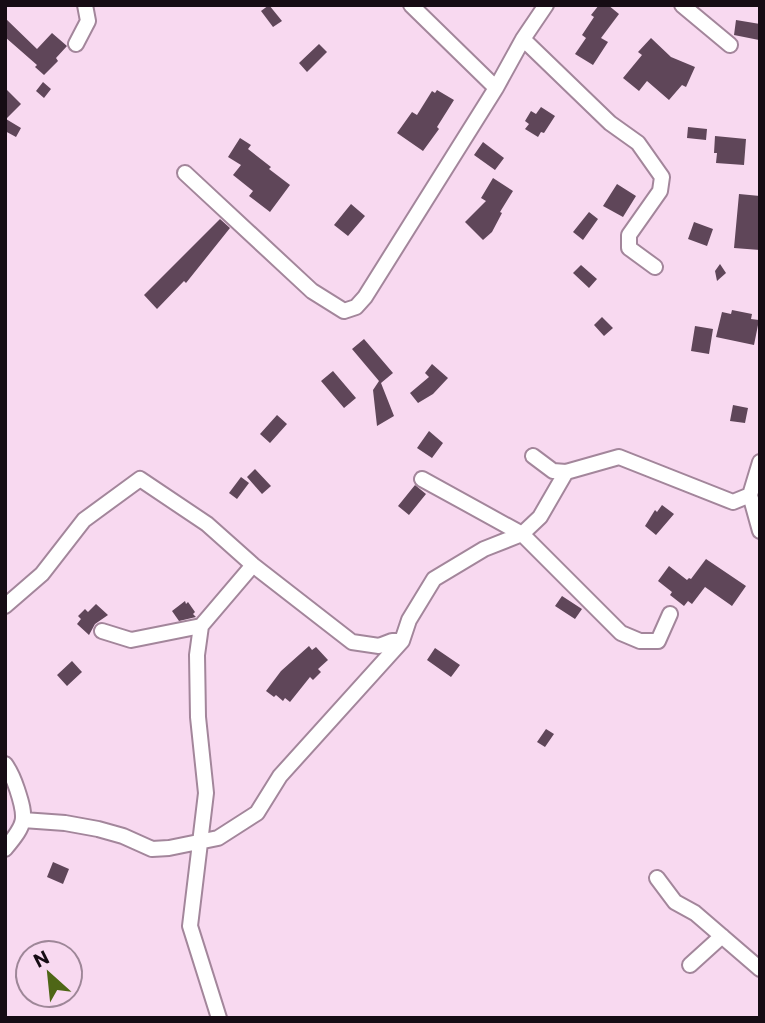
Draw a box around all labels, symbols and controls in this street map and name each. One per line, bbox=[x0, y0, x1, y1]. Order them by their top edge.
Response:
north arrow bbox=[14, 939, 84, 1009]
text: N bbox=[29, 945, 53, 972]

